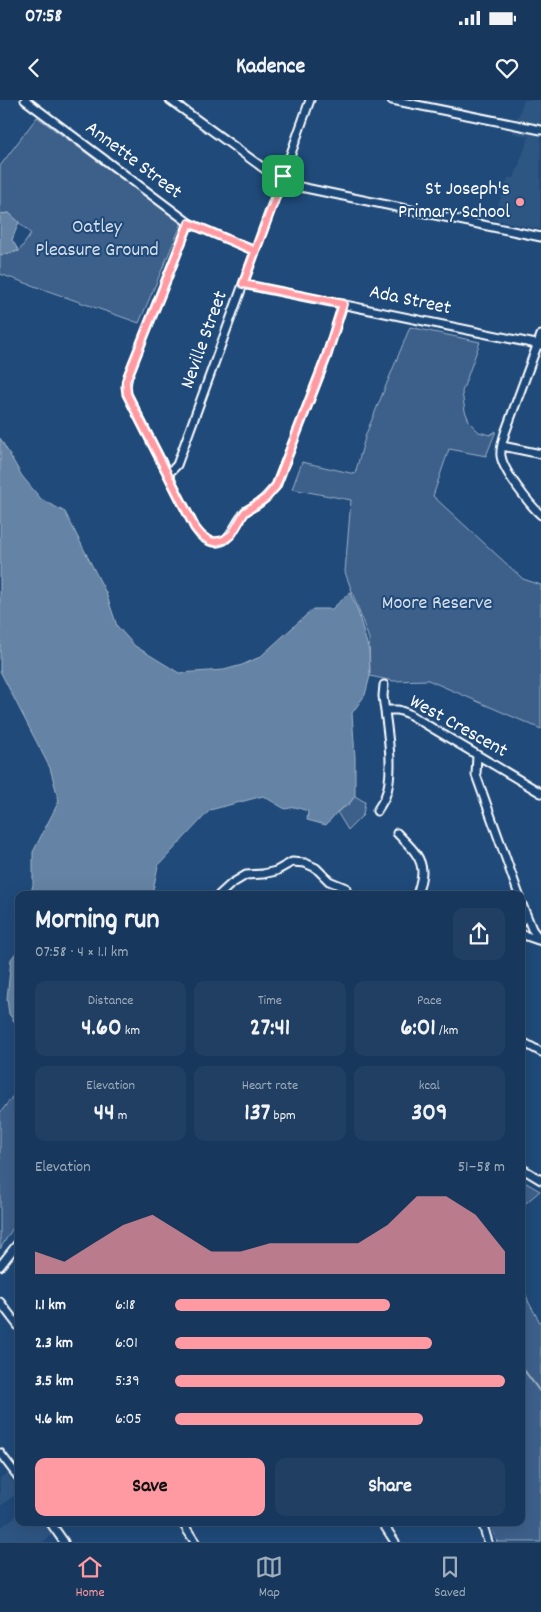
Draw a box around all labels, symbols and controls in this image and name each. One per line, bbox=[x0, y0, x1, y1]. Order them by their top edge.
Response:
text: 07:58 bbox=[25, 4, 62, 31]
text: Kadence bbox=[236, 52, 305, 83]
icon: back bbox=[20, 54, 48, 82]
icon: heart bbox=[493, 54, 521, 82]
street label: Annette Street bbox=[79, 115, 187, 207]
pin bbox=[262, 155, 304, 197]
icon: arrive bbox=[269, 162, 297, 190]
place label: St Joseph's Primary School bbox=[398, 176, 510, 227]
marker: St Joseph's Primary School bbox=[514, 196, 526, 208]
park label: Oatley Pleasure Ground bbox=[35, 214, 159, 265]
street label: Ada Street bbox=[367, 279, 453, 323]
street label: Neville Street bbox=[174, 287, 236, 393]
park label: Moore Reserve bbox=[382, 590, 493, 618]
street label: West Crescent bbox=[404, 688, 512, 766]
text: Morning run bbox=[35, 902, 159, 942]
button: share bbox=[453, 908, 505, 960]
text: 07:58 · 4 × 1.1 km bbox=[35, 941, 128, 964]
text: Distance bbox=[88, 991, 134, 1011]
text: Time bbox=[258, 991, 282, 1011]
text: Pace bbox=[417, 991, 442, 1011]
text: 4.60 bbox=[81, 1011, 122, 1047]
text: 27:41 bbox=[250, 1011, 290, 1047]
text: 6:01 bbox=[400, 1011, 436, 1047]
text: km bbox=[122, 1021, 140, 1041]
text: /km bbox=[436, 1021, 458, 1041]
text: Elevation bbox=[86, 1076, 135, 1096]
text: Heart rate bbox=[242, 1076, 298, 1096]
text: kcal bbox=[419, 1076, 440, 1096]
text: 44 bbox=[94, 1096, 115, 1132]
text: 137 bbox=[244, 1096, 270, 1132]
text: 309 bbox=[411, 1096, 447, 1132]
text: m bbox=[115, 1106, 127, 1126]
text: bpm bbox=[270, 1106, 296, 1126]
text: Elevation bbox=[35, 1156, 91, 1179]
text: 51–58 m bbox=[458, 1156, 505, 1179]
text: 1.1 km bbox=[35, 1294, 66, 1317]
text: 6:18 bbox=[115, 1294, 135, 1317]
text: 2.3 km bbox=[35, 1332, 73, 1355]
text: 6:01 bbox=[115, 1332, 138, 1355]
text: 3.5 km bbox=[35, 1370, 73, 1393]
text: 5:39 bbox=[115, 1370, 140, 1393]
text: 4.6 km bbox=[35, 1408, 73, 1431]
text: 6:05 bbox=[115, 1408, 142, 1431]
button: Save bbox=[35, 1458, 265, 1516]
button: Share bbox=[275, 1458, 505, 1516]
tab: Home bbox=[75, 1553, 105, 1603]
tab: Map bbox=[255, 1553, 283, 1603]
tab: Saved bbox=[434, 1553, 466, 1603]

